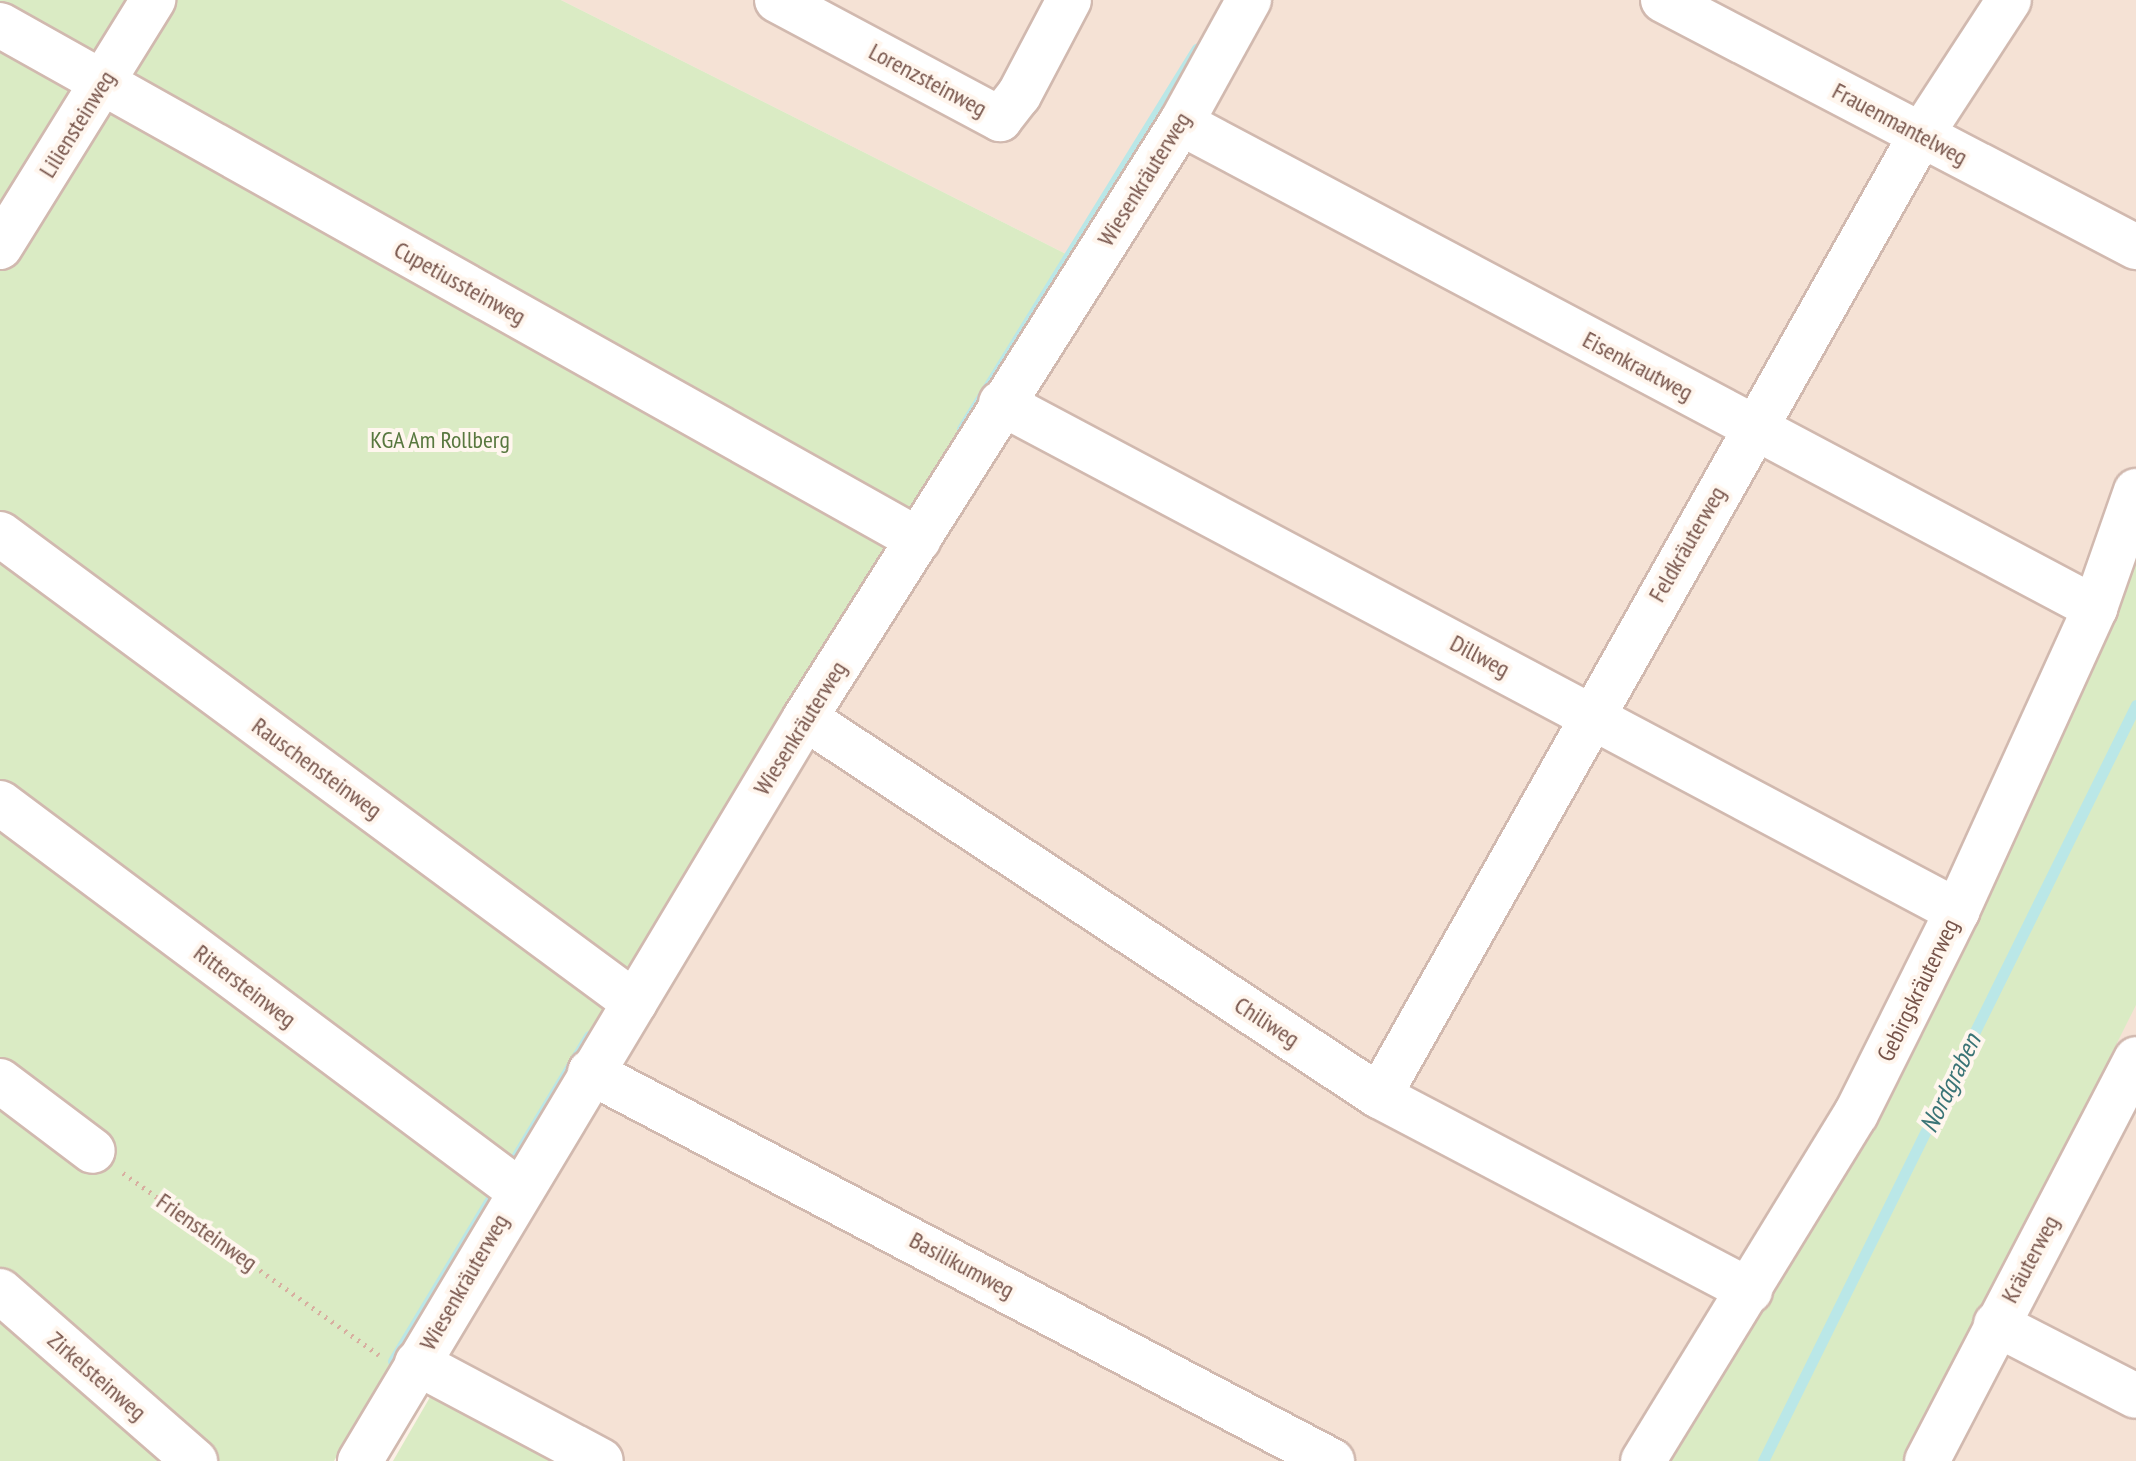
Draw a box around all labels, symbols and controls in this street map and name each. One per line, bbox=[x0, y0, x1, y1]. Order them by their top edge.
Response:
street label: Lorenzsteinweg bbox=[864, 37, 992, 123]
street label: Liliensteinweg bbox=[33, 65, 121, 183]
street label: Frauenmantelweg bbox=[1828, 76, 1972, 172]
street label: Wiesenkräuterweg bbox=[1091, 107, 1197, 251]
street label: Cupetiussteinweg bbox=[389, 235, 531, 331]
street label: Eisenkrautweg bbox=[1578, 325, 1698, 407]
park label: KGA Am Rollberg bbox=[369, 426, 511, 454]
street label: Feldkräuterweg bbox=[1642, 481, 1732, 607]
street label: Dillweg bbox=[1445, 628, 1515, 684]
street label: Wiesenkräuterweg bbox=[747, 656, 853, 800]
street label: Rauschensteinweg bbox=[246, 711, 388, 825]
street label: Gebirgskräuterweg bbox=[1871, 914, 1965, 1066]
street label: Rittersteinweg bbox=[188, 938, 302, 1034]
street label: Chiliweg bbox=[1229, 990, 1305, 1054]
water label: Nordgraben bbox=[1913, 1029, 1987, 1137]
street label: Friensteinweg bbox=[151, 1187, 263, 1277]
street label: Wiesenkräuterweg bbox=[413, 1209, 515, 1355]
street label: Kräuterweg bbox=[1995, 1210, 2065, 1308]
street label: Basilikumweg bbox=[905, 1225, 1019, 1305]
street label: Zirkelsteinweg bbox=[42, 1325, 152, 1427]

